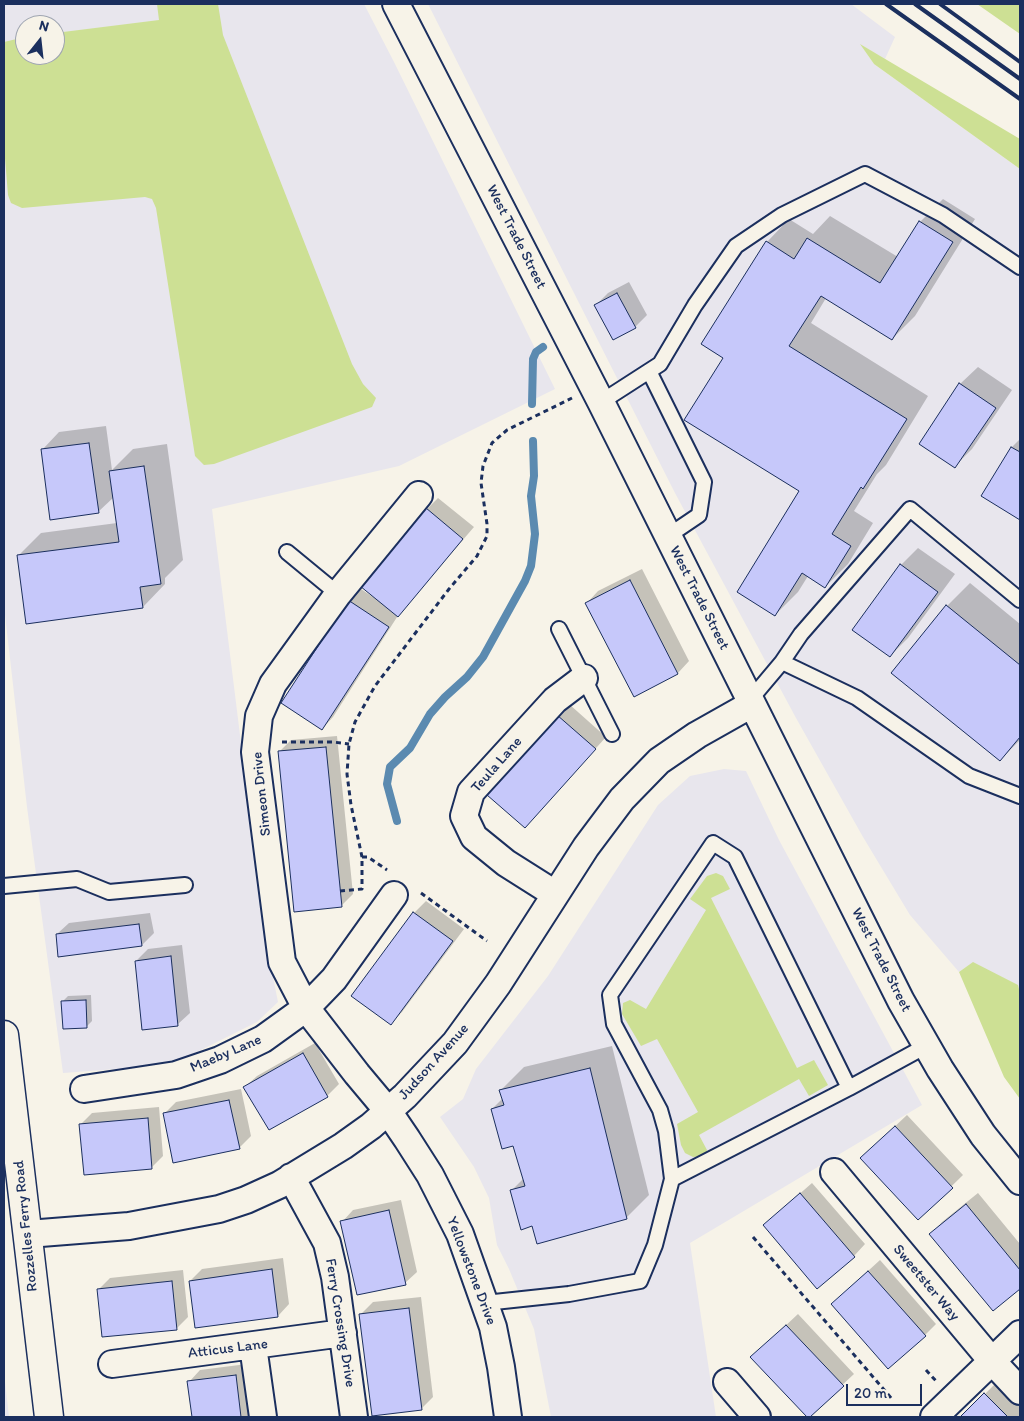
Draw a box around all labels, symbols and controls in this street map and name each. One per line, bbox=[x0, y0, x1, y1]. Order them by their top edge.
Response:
north arrow bbox=[15, 15, 65, 65]
text: N bbox=[37, 17, 51, 36]
street label: West Trade Street bbox=[482, 182, 550, 292]
street label: West Trade Street bbox=[665, 543, 733, 653]
street label: Teula Lane bbox=[468, 733, 526, 797]
street label: Simeon Drive bbox=[249, 751, 275, 837]
street label: West Trade Street bbox=[847, 905, 915, 1015]
street label: Judson Avenue bbox=[395, 1020, 473, 1104]
street label: Maeby Lane bbox=[188, 1031, 264, 1077]
street label: Rozzelles Ferry Road bbox=[10, 1159, 42, 1293]
street label: Yellowstone Drive bbox=[442, 1214, 500, 1328]
street label: Sweetster Way bbox=[889, 1241, 963, 1325]
street label: Ferry Crossing Drive bbox=[321, 1257, 359, 1389]
street label: Atticus Lane bbox=[187, 1335, 269, 1363]
scale bar bbox=[849, 1374, 925, 1406]
text: 20 m bbox=[854, 1384, 887, 1402]

